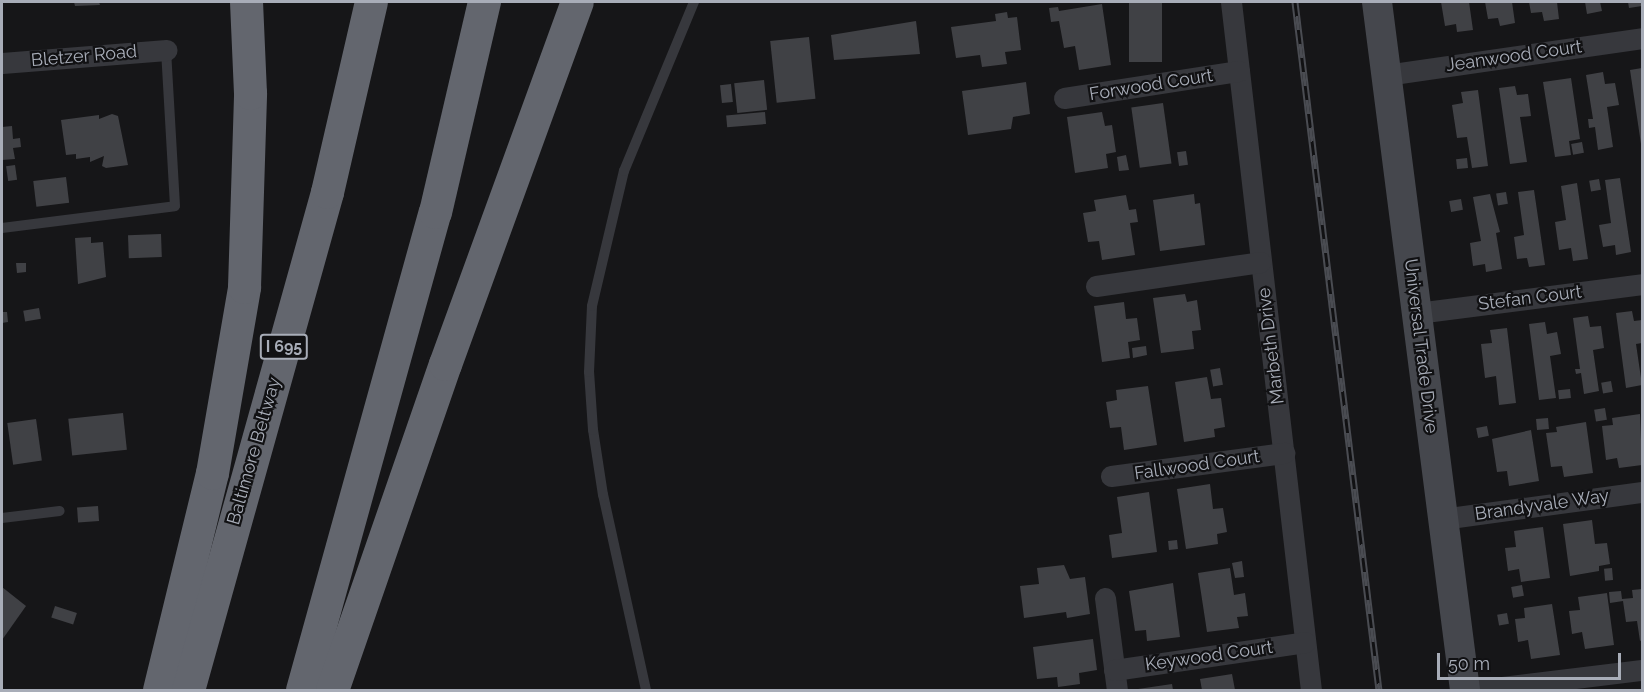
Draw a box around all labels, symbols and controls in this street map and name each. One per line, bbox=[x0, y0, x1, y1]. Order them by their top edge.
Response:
street label: Jeanwood Court bbox=[1445, 36, 1583, 76]
street label: Bletzer Road bbox=[30, 41, 138, 71]
street label: Forwood Court bbox=[1088, 65, 1214, 105]
street label: Universal Trade Drive bbox=[1400, 257, 1442, 435]
street label: Stefan Court bbox=[1477, 281, 1583, 315]
street label: Marbeth Drive bbox=[1253, 286, 1289, 406]
road number: I 695 bbox=[258, 334, 310, 360]
street label: Baltimore Beltway bbox=[223, 375, 285, 527]
street label: Fallwood Court bbox=[1133, 446, 1261, 484]
street label: Brandyvale Way bbox=[1473, 485, 1611, 525]
street label: Keywood Court bbox=[1144, 636, 1274, 676]
scale bar bbox=[1440, 641, 1624, 679]
text: 50 m bbox=[1448, 653, 1490, 674]

